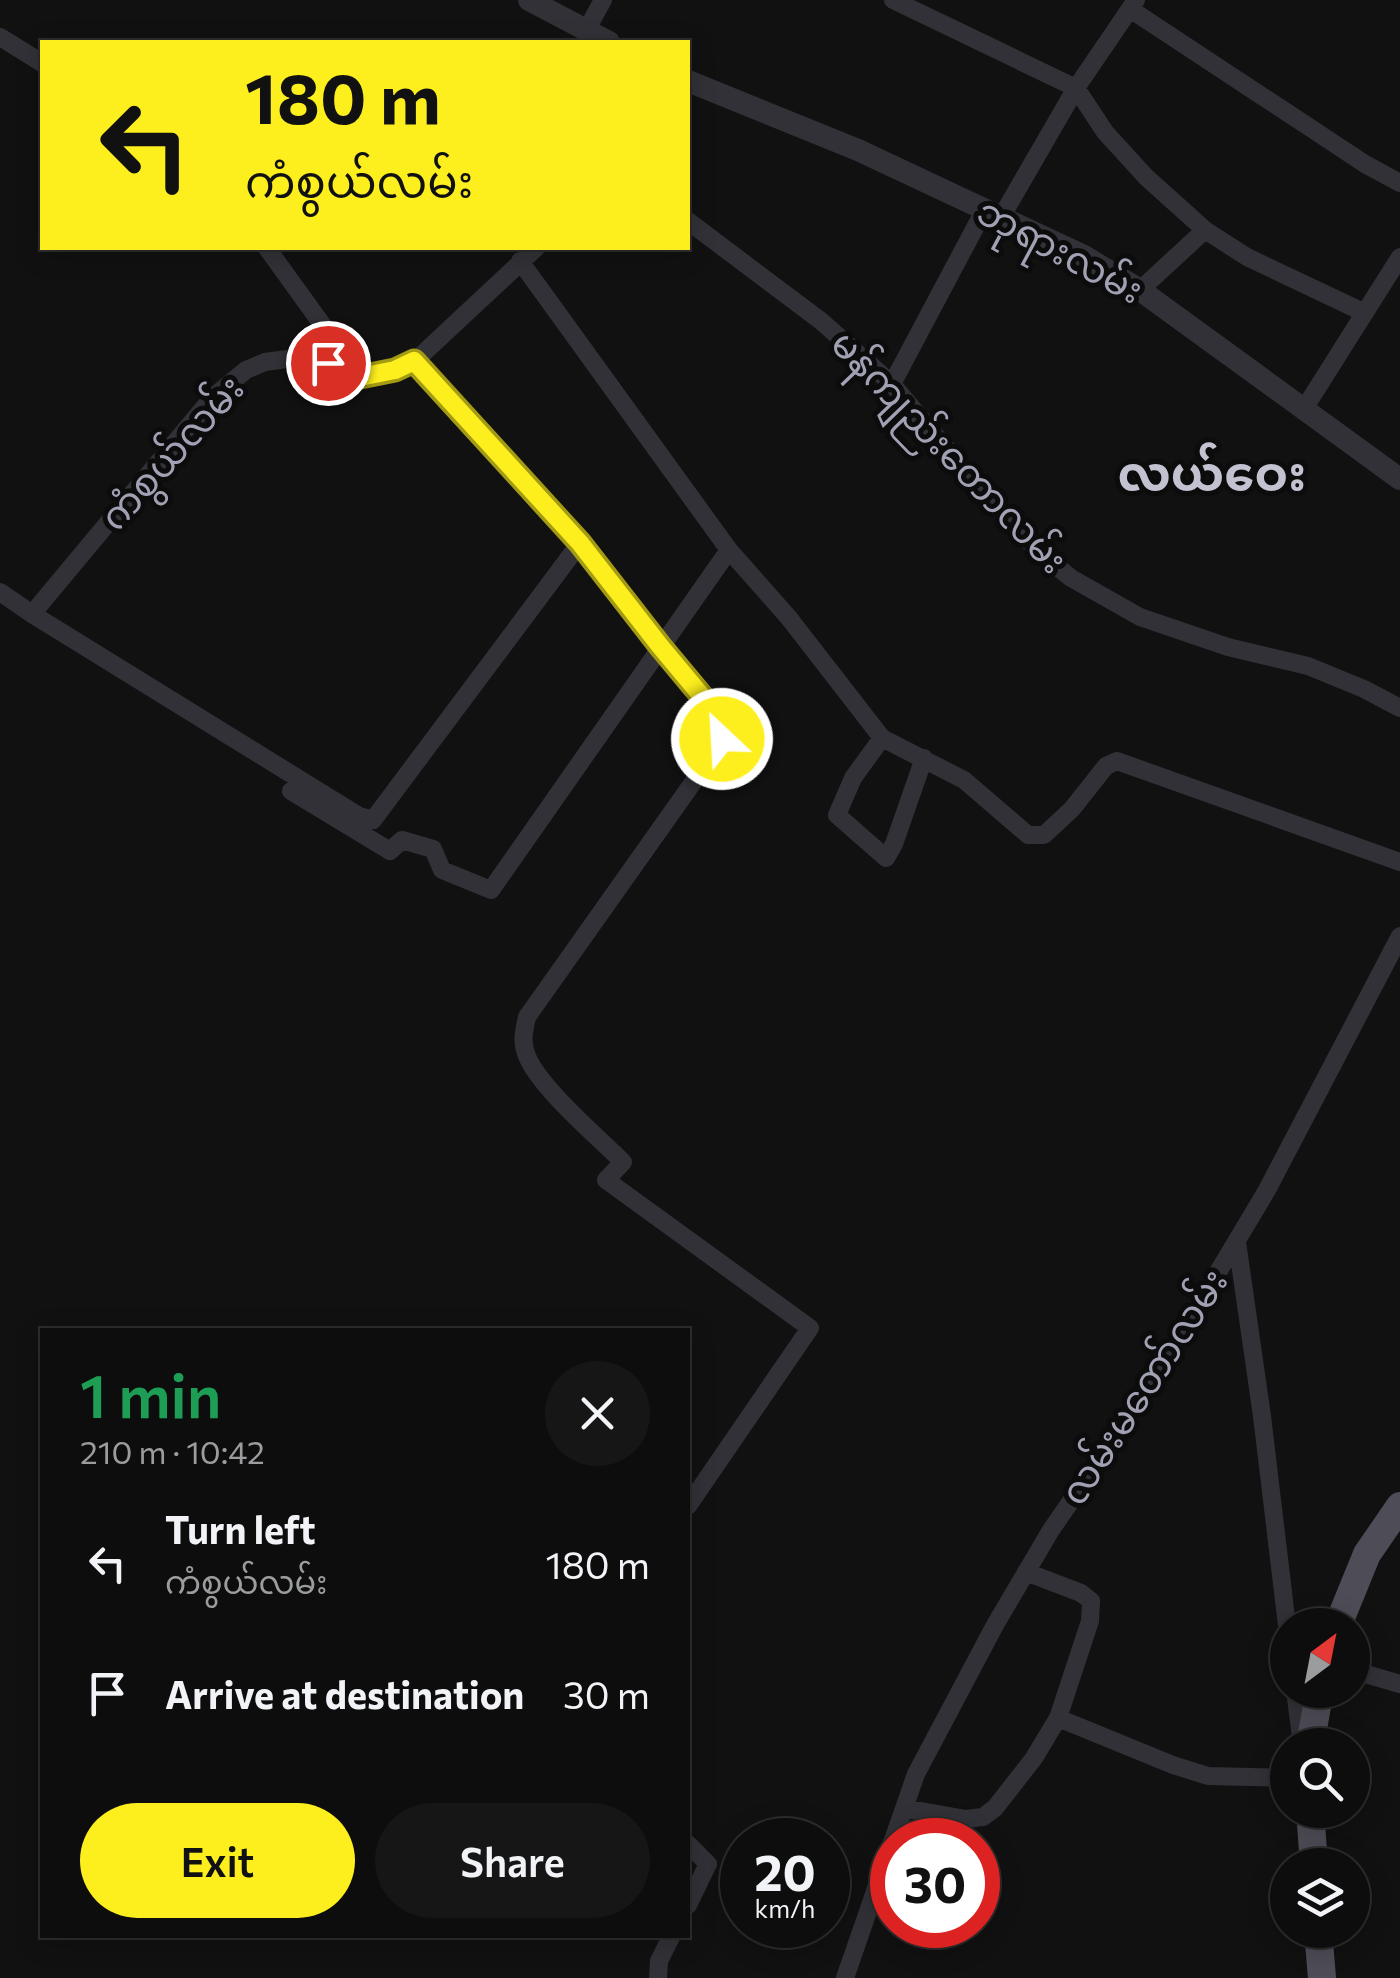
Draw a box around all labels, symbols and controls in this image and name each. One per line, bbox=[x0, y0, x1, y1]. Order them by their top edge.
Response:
text: 180 m bbox=[245, 53, 441, 138]
icon: left bbox=[80, 80, 210, 210]
text: ကံစွယ်လမ်း bbox=[245, 152, 473, 207]
street label: ဘုရားလမ်း bbox=[966, 186, 1152, 321]
street label: မန်ကျည်းတောလမ်း bbox=[815, 319, 1079, 589]
pin bbox=[286, 321, 371, 406]
icon: arrive bbox=[301, 336, 356, 391]
street label: ကံစွယ်လမ်း bbox=[88, 364, 258, 544]
district label: လယ်ဝေး bbox=[1118, 442, 1306, 501]
position arrow bbox=[670, 687, 774, 791]
street label: လမ်းမတော်လမ်း bbox=[1048, 1259, 1236, 1513]
text: 1 min bbox=[80, 1357, 221, 1430]
button: close bbox=[545, 1361, 650, 1466]
text: 210 m · 10:42 bbox=[80, 1431, 265, 1471]
text: Turn left bbox=[165, 1505, 316, 1552]
icon: left bbox=[80, 1536, 135, 1591]
text: 180 m bbox=[545, 1540, 650, 1587]
text: ကံစွယ်လမ်း bbox=[165, 1561, 327, 1601]
north arrow bbox=[1270, 1608, 1370, 1708]
map controls bbox=[1270, 1608, 1370, 1948]
icon: arrive bbox=[80, 1666, 135, 1721]
text: Arrive at destination bbox=[165, 1670, 524, 1717]
text: 30 m bbox=[563, 1670, 650, 1717]
button: search bbox=[1270, 1728, 1370, 1828]
button: Exit bbox=[80, 1803, 355, 1918]
button: Share bbox=[375, 1803, 650, 1918]
speed limit sign: 30 bbox=[870, 1818, 1000, 1948]
text: 20 bbox=[754, 1840, 816, 1901]
button: layers bbox=[1270, 1848, 1370, 1948]
text: km/h bbox=[755, 1893, 815, 1923]

